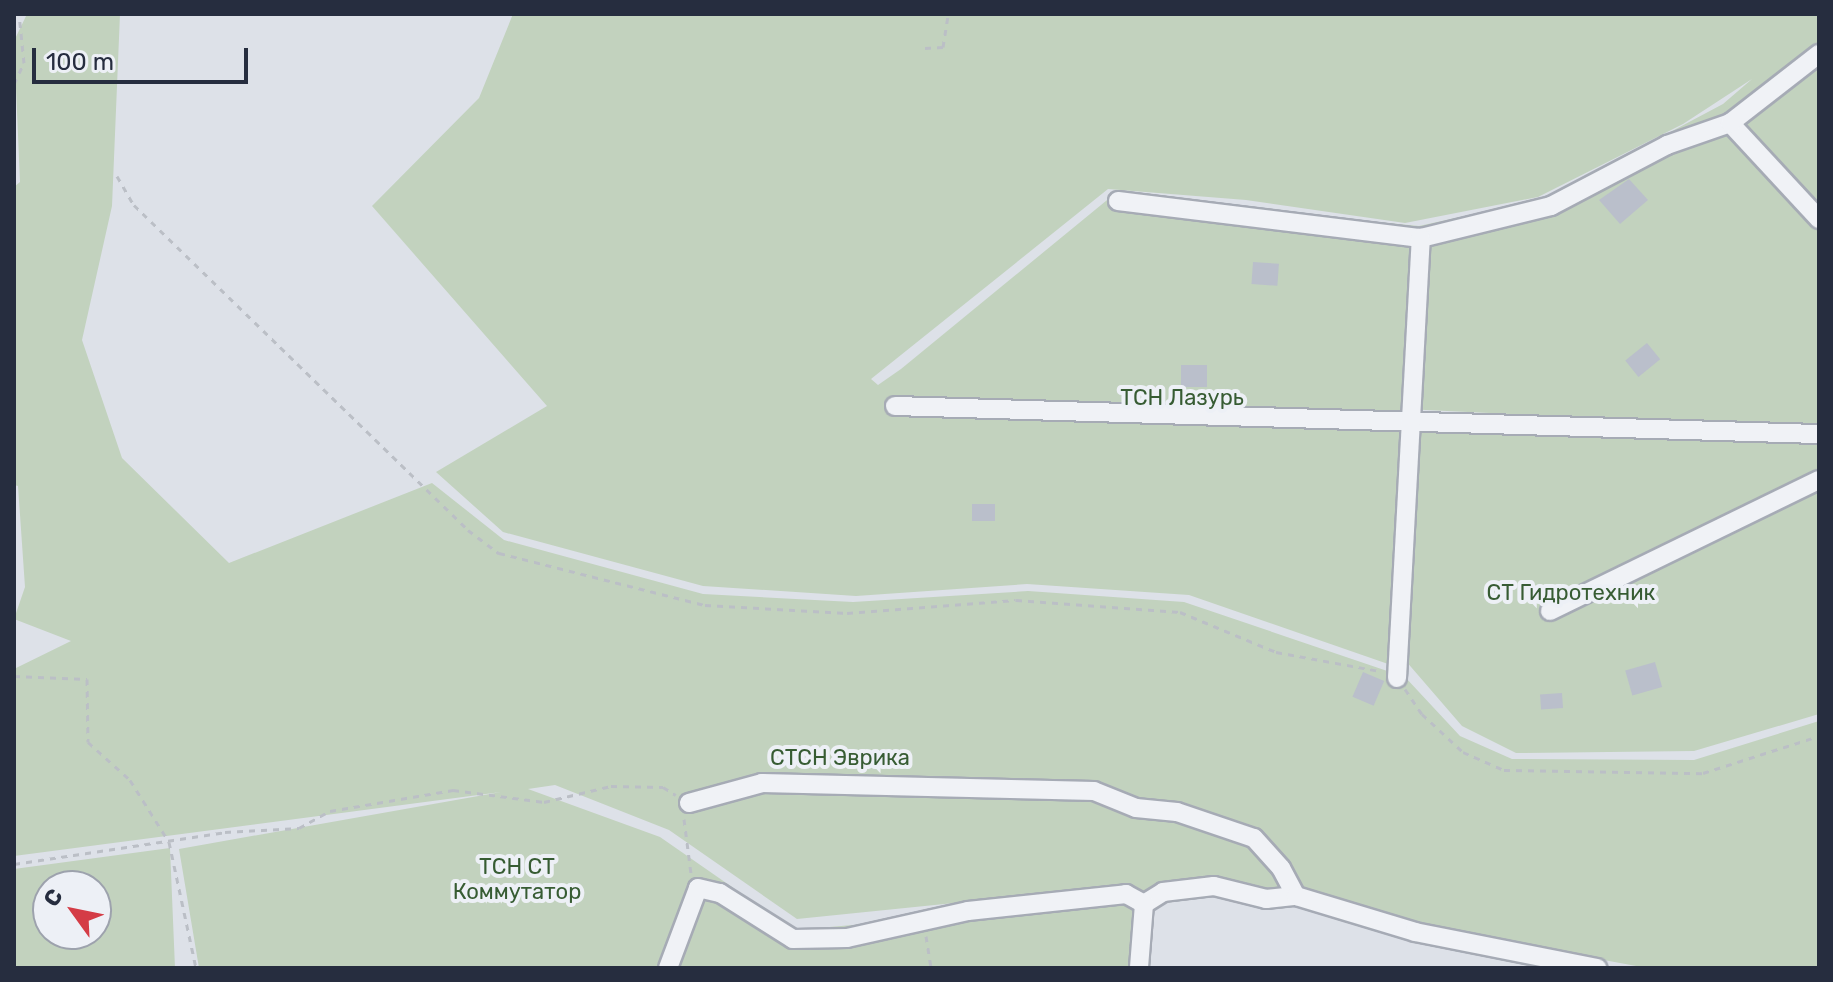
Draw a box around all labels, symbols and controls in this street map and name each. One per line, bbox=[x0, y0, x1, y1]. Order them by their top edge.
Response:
scale bar bbox=[36, 32, 252, 82]
text: 100 m bbox=[46, 48, 114, 76]
park label: ТСН Лазурь bbox=[1120, 385, 1244, 411]
park label: СТ Гидротехник bbox=[1487, 580, 1655, 606]
park label: СТСН Эврика bbox=[770, 745, 910, 771]
park label: ТСН СТ Коммутатор bbox=[453, 853, 581, 904]
north arrow bbox=[32, 870, 112, 950]
text: С bbox=[38, 884, 69, 912]

